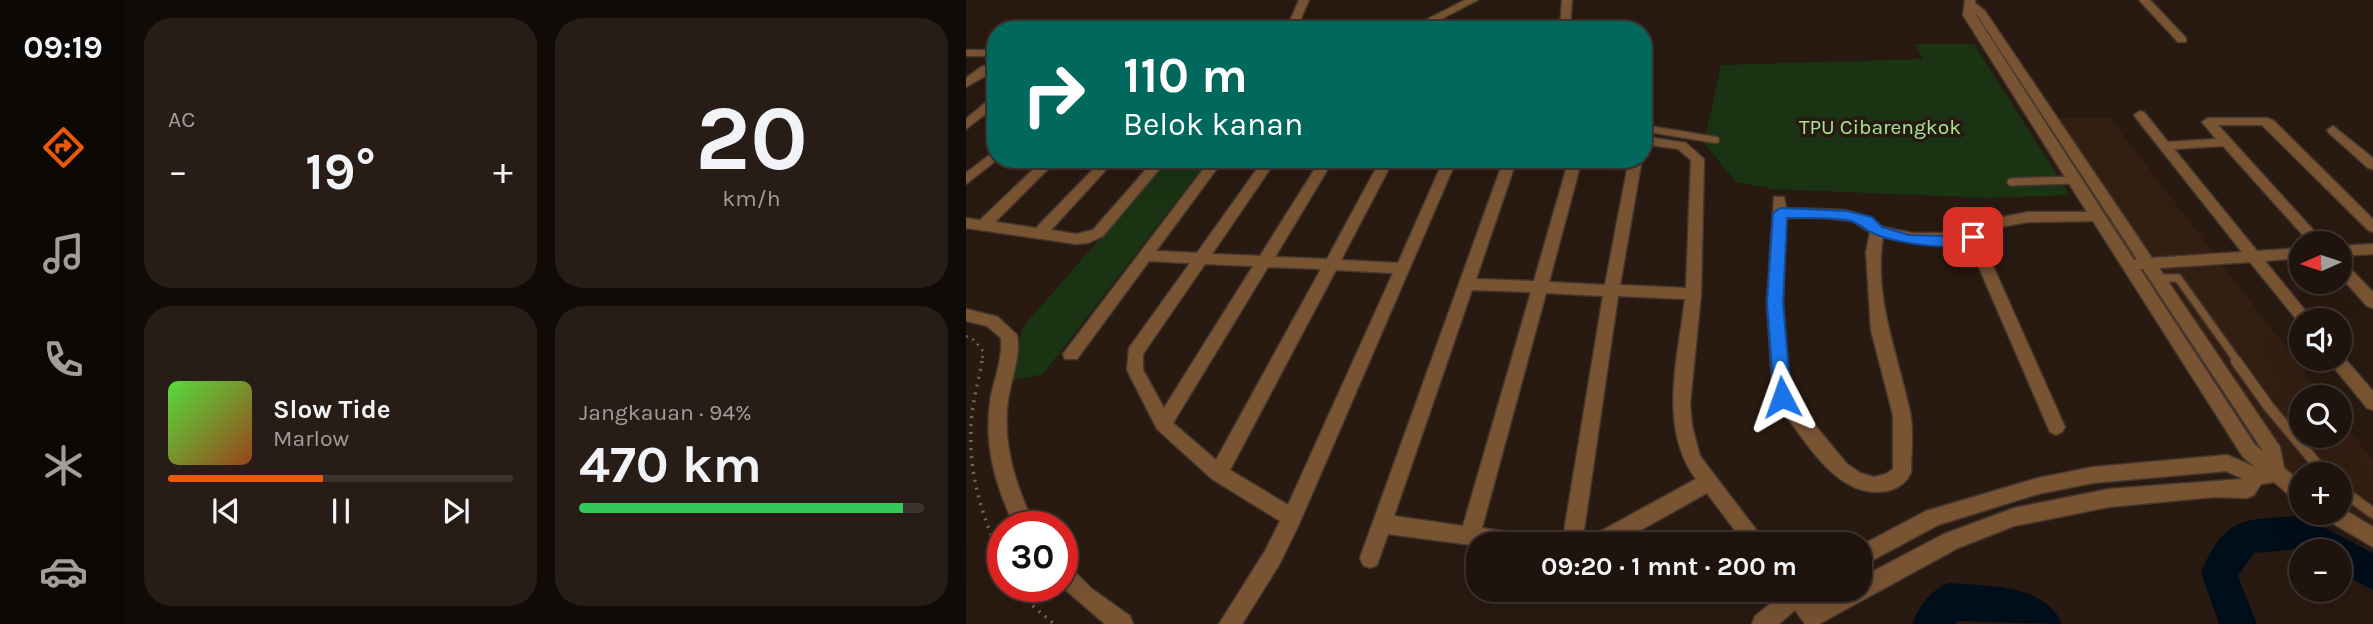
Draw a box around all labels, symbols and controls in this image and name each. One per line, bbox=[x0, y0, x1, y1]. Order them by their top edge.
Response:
text: 09:19 bbox=[23, 29, 103, 66]
text: 110 m bbox=[1123, 47, 1248, 104]
icon: right bbox=[1008, 49, 1099, 140]
text: 20 bbox=[695, 86, 808, 192]
text: AC bbox=[168, 106, 195, 133]
text: Belok kanan bbox=[1123, 106, 1303, 143]
park label: TPU Cibarengkok bbox=[1799, 115, 1961, 139]
icon: directions bbox=[39, 123, 88, 172]
text: 19° bbox=[305, 141, 376, 202]
text: − bbox=[168, 149, 188, 194]
text: + bbox=[493, 149, 513, 194]
text: km/h bbox=[722, 185, 781, 212]
pin bbox=[1943, 207, 2003, 267]
icon: arrive bbox=[1954, 218, 1992, 256]
icon: music bbox=[39, 229, 88, 278]
north arrow bbox=[2289, 231, 2352, 294]
map controls bbox=[2289, 231, 2352, 602]
button: sound bbox=[2289, 308, 2352, 371]
icon: phone bbox=[39, 335, 88, 384]
position arrow bbox=[1745, 360, 1819, 434]
button: search bbox=[2289, 385, 2352, 448]
text: Slow Tide bbox=[273, 394, 391, 425]
text: Jangkauan · 94% bbox=[579, 399, 752, 426]
text: Marlow bbox=[273, 425, 349, 452]
text: 470 km bbox=[579, 434, 762, 495]
icon: climate bbox=[39, 441, 88, 490]
button: + bbox=[2289, 462, 2352, 525]
icon: previous bbox=[207, 492, 245, 530]
icon: pause bbox=[322, 492, 360, 530]
icon: next bbox=[437, 492, 475, 530]
speed limit sign: 30 bbox=[987, 511, 1078, 602]
button: − bbox=[2289, 539, 2352, 602]
icon: car bbox=[39, 547, 88, 596]
text: 09:20 · 1 mnt · 200 m bbox=[1541, 551, 1797, 582]

